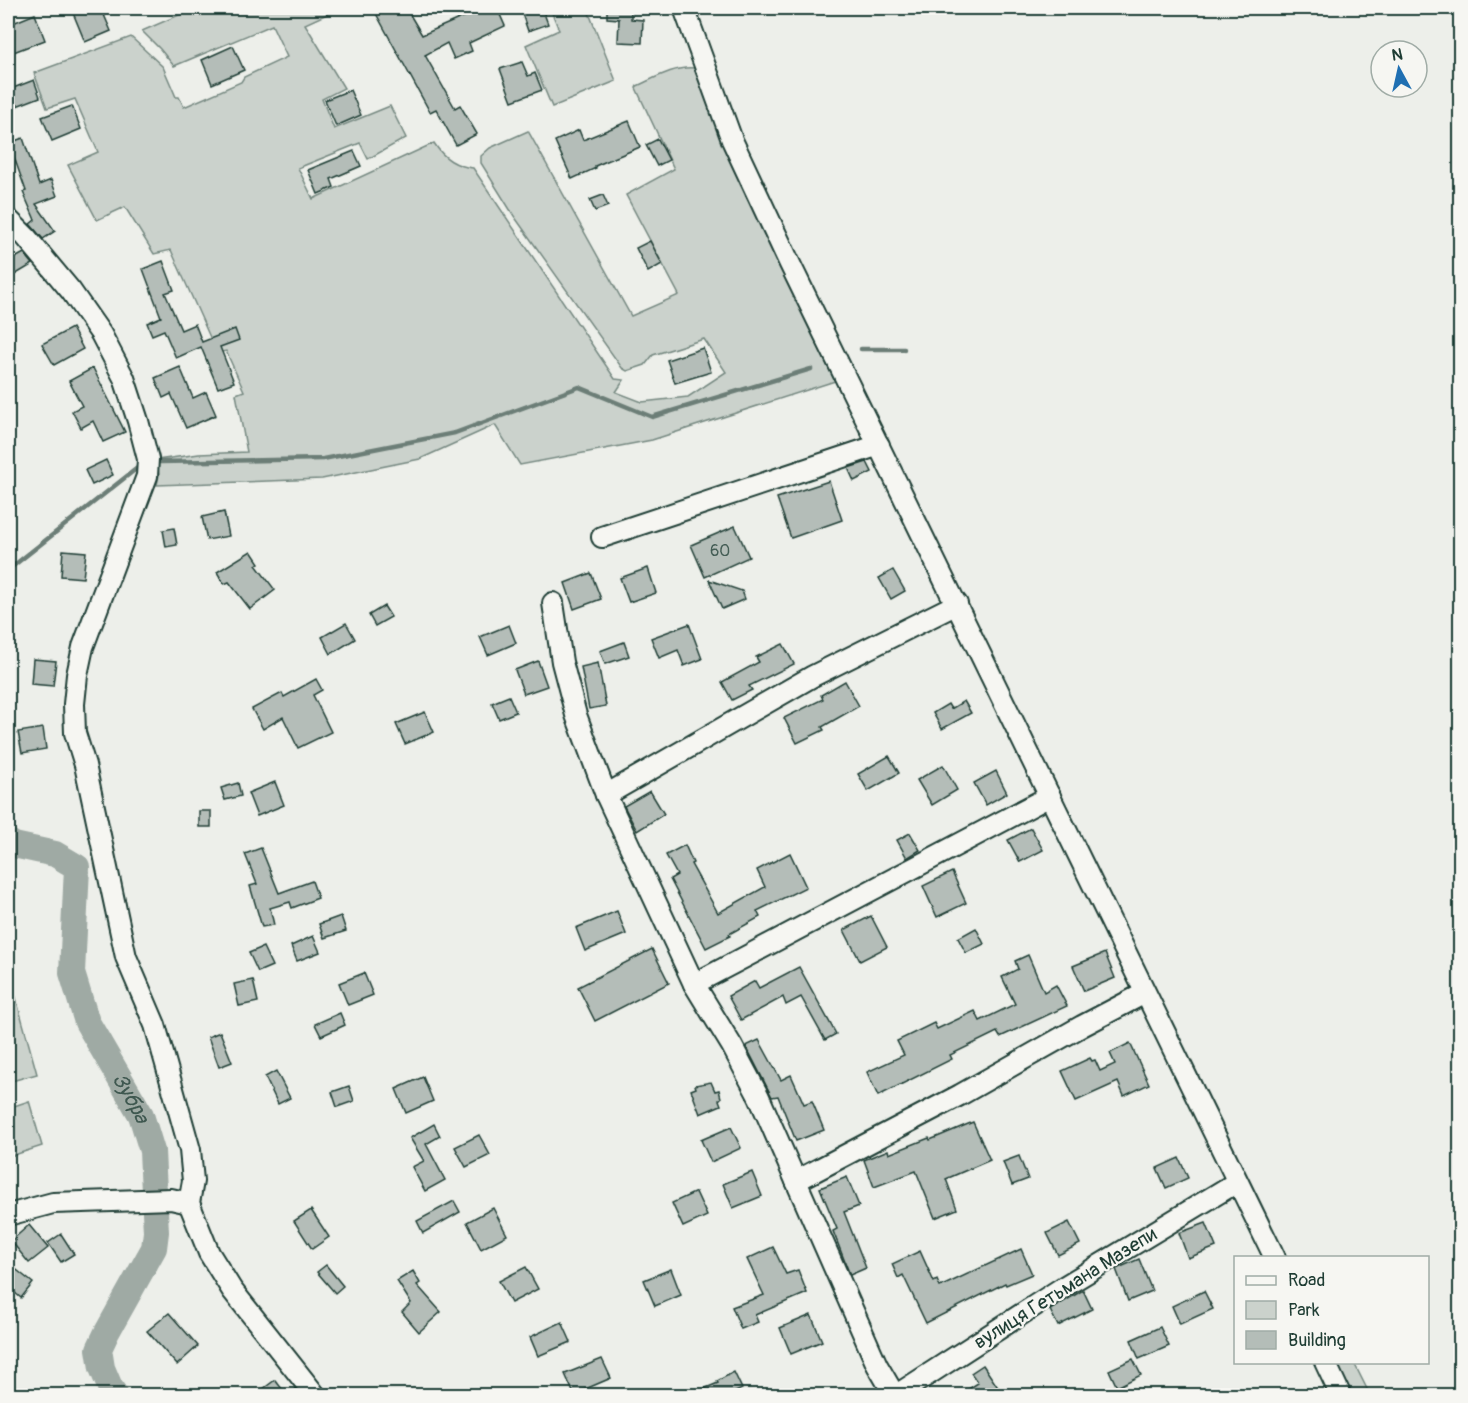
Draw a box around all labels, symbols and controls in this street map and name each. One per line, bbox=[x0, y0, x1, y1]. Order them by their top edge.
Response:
north arrow bbox=[1369, 39, 1429, 99]
text: N bbox=[1390, 44, 1404, 66]
house number: 60 bbox=[710, 541, 730, 561]
water label: Зубра bbox=[106, 1068, 156, 1127]
street label: вулиця Гетьмана Мазепи bbox=[969, 1221, 1161, 1355]
legend bbox=[1234, 1256, 1429, 1364]
text: Road bbox=[1288, 1269, 1325, 1292]
text: Park bbox=[1288, 1299, 1320, 1322]
text: Building bbox=[1288, 1329, 1346, 1352]

